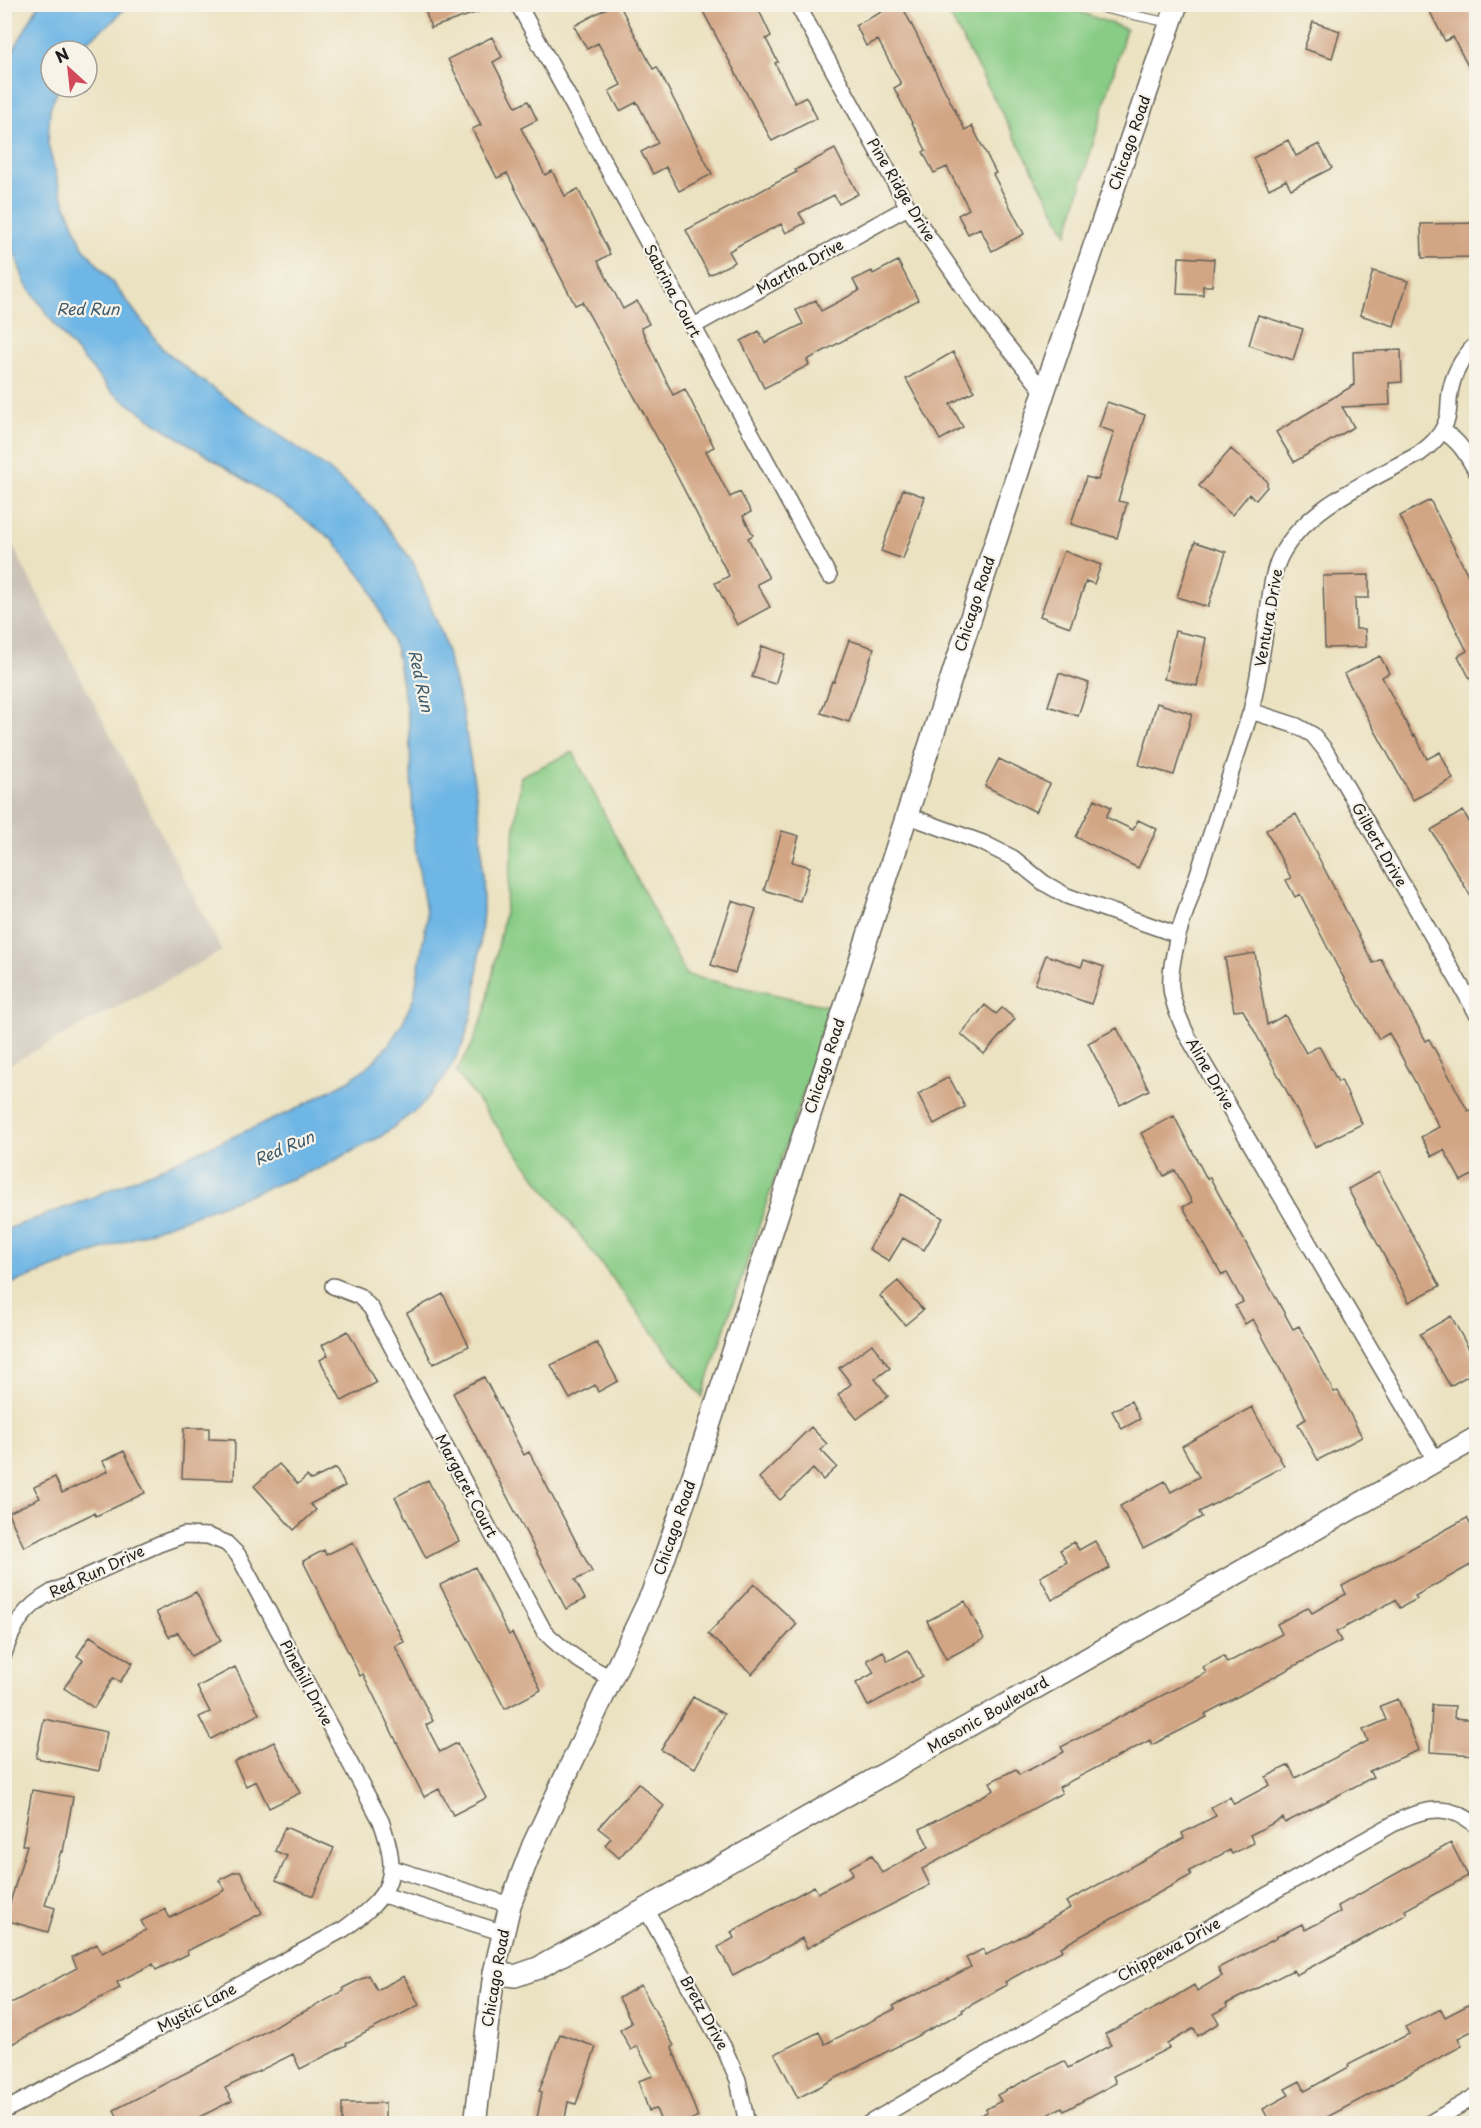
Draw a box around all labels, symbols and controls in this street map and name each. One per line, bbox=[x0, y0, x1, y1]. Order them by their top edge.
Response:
north arrow bbox=[39, 39, 99, 99]
text: N bbox=[51, 41, 73, 68]
street label: Chicago Road bbox=[1102, 92, 1156, 193]
street label: Pine Ridge Drive bbox=[862, 133, 942, 246]
street label: Martha Drive bbox=[751, 232, 847, 299]
street label: Sabrina Court bbox=[639, 239, 708, 341]
water label: Red Run bbox=[57, 296, 121, 320]
street label: Chicago Road bbox=[947, 553, 1000, 654]
street label: Ventura Drive bbox=[1248, 567, 1287, 669]
water label: Red Run bbox=[404, 648, 441, 715]
street label: Gilbert Drive bbox=[1347, 798, 1414, 891]
street label: Chicago Road bbox=[797, 1015, 850, 1116]
street label: Aline Drive bbox=[1181, 1033, 1241, 1114]
water label: Red Run bbox=[250, 1123, 319, 1170]
street label: Margaret Court bbox=[430, 1429, 504, 1541]
street label: Chicago Road bbox=[647, 1477, 701, 1578]
street label: Red Run Drive bbox=[45, 1538, 148, 1603]
street label: Pinehill Drive bbox=[275, 1635, 340, 1729]
street label: Masonic Boulevard bbox=[922, 1670, 1052, 1758]
street label: Chippewa Drive bbox=[1112, 1911, 1224, 1987]
street label: Chicago Road bbox=[475, 1927, 514, 2029]
street label: Bretz Drive bbox=[675, 1971, 735, 2054]
street label: Mystic Lane bbox=[152, 1976, 240, 2037]

